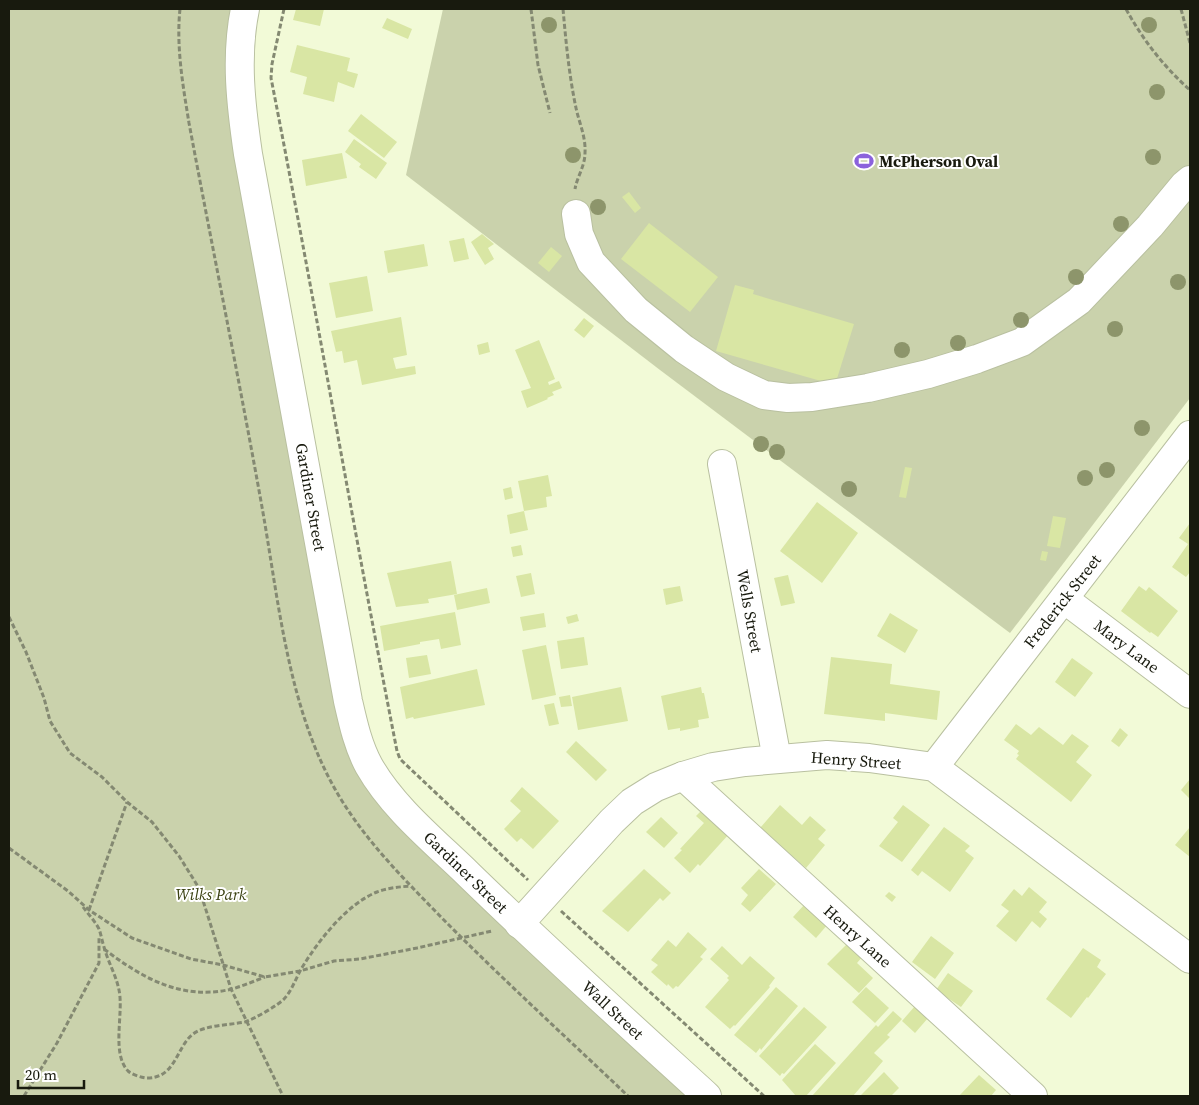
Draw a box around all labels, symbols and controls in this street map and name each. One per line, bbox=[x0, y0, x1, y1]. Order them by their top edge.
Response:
sports icon: McPherson Oval bbox=[853, 150, 875, 172]
place label: McPherson Oval bbox=[879, 150, 998, 172]
street label: Gardiner Street bbox=[291, 441, 331, 553]
street label: Frederick Street bbox=[1018, 549, 1106, 653]
street label: Wells Street bbox=[732, 568, 768, 655]
street label: Mary Lane bbox=[1090, 614, 1164, 678]
street label: Henry Street bbox=[810, 746, 903, 774]
street label: Gardiner Street bbox=[419, 826, 513, 918]
park label: Wilks Park bbox=[176, 883, 247, 905]
street label: Henry Lane bbox=[819, 900, 897, 972]
street label: Wall Street bbox=[577, 976, 649, 1045]
scale bar bbox=[18, 1058, 84, 1090]
text: 20 m bbox=[25, 1064, 57, 1085]

